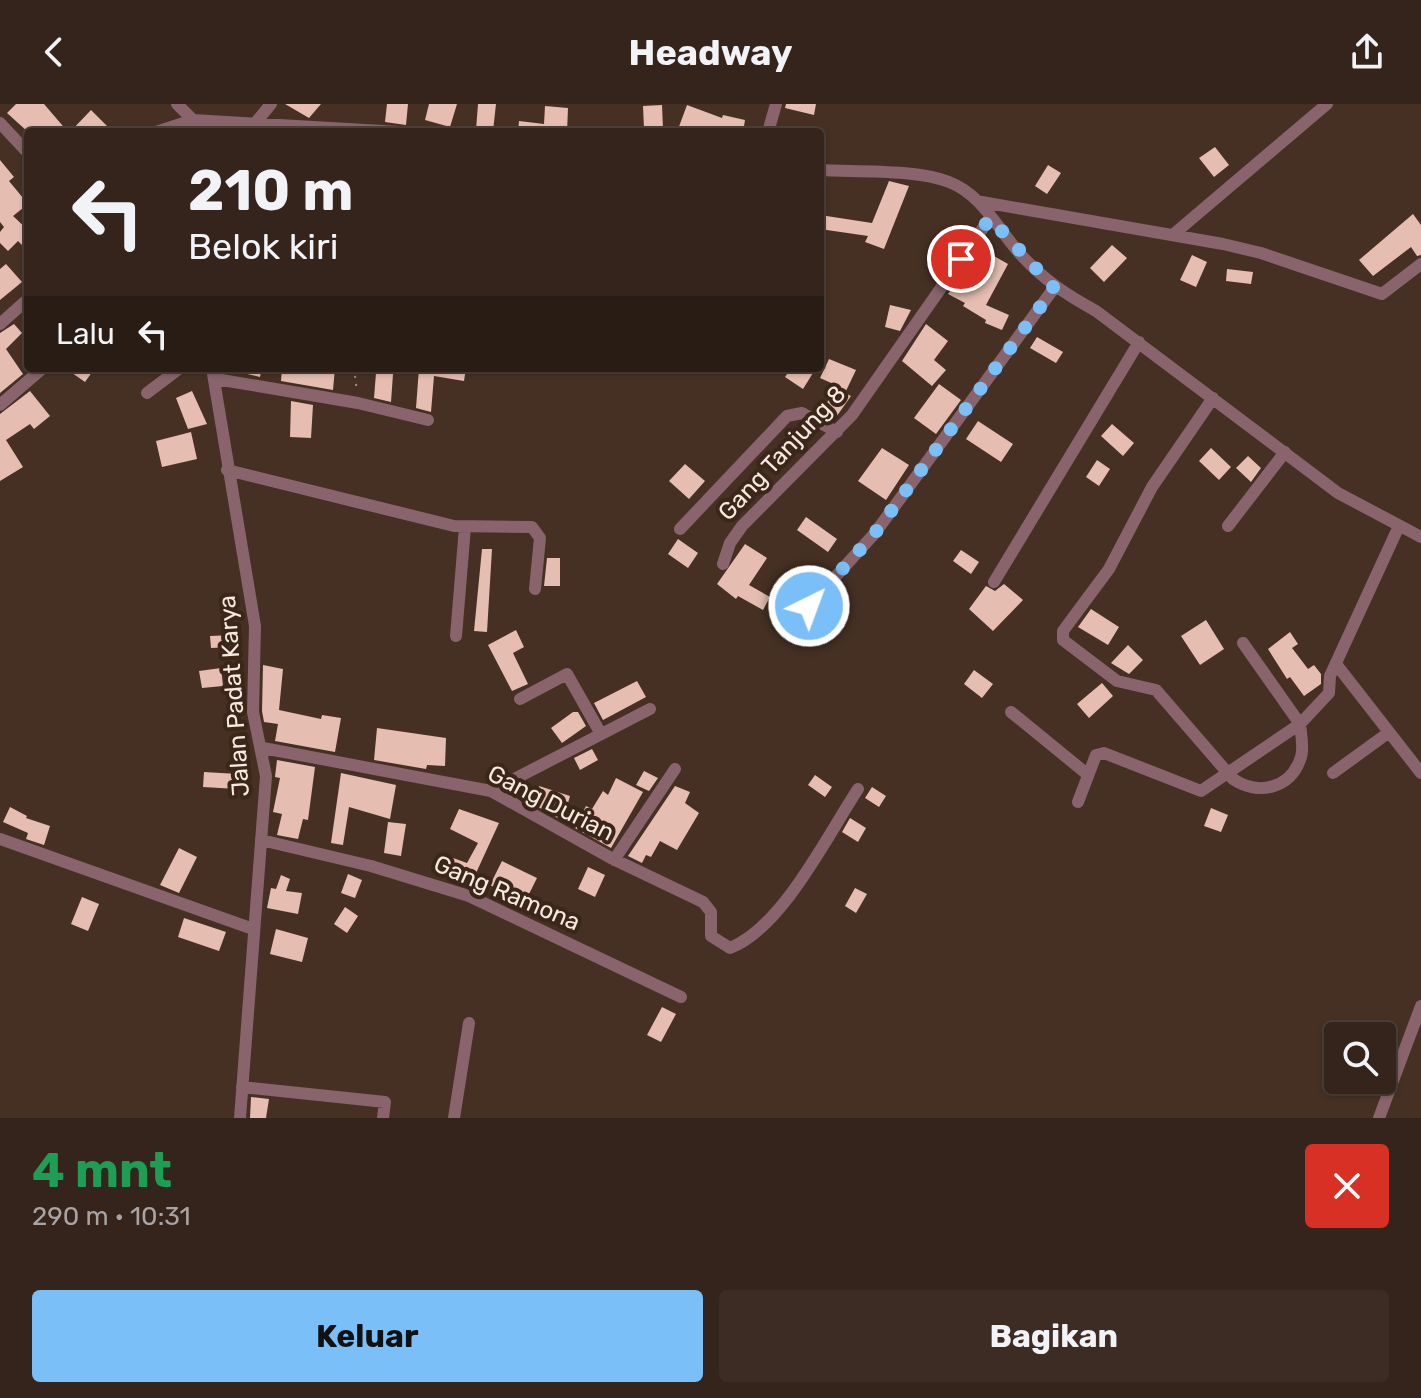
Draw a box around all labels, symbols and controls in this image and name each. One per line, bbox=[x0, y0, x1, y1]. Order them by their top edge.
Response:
icon: back bbox=[32, 30, 76, 74]
icon: share bbox=[1345, 30, 1389, 74]
text: Headway bbox=[629, 31, 792, 74]
text: 210 m bbox=[188, 158, 354, 224]
icon: left bbox=[56, 160, 160, 264]
text: Belok kiri bbox=[188, 225, 338, 268]
pin bbox=[927, 225, 995, 293]
icon: arrive bbox=[939, 237, 983, 281]
icon: left bbox=[131, 312, 175, 356]
text: Lalu bbox=[56, 316, 115, 352]
street label: Gang Tanjung 8 bbox=[713, 380, 851, 526]
position arrow bbox=[767, 564, 851, 648]
street label: Jalan Padat Karya bbox=[213, 594, 255, 798]
street label: Gang Durian bbox=[483, 759, 619, 847]
street label: Gang Ramona bbox=[430, 850, 584, 936]
map controls bbox=[1324, 1022, 1396, 1094]
button: search bbox=[1324, 1022, 1396, 1094]
text: 4 mnt bbox=[32, 1142, 172, 1199]
button: close bbox=[1305, 1144, 1389, 1228]
text: 290 m · 10:31 bbox=[32, 1201, 191, 1232]
button: Keluar bbox=[32, 1290, 703, 1382]
button: Bagikan bbox=[719, 1290, 1389, 1382]

